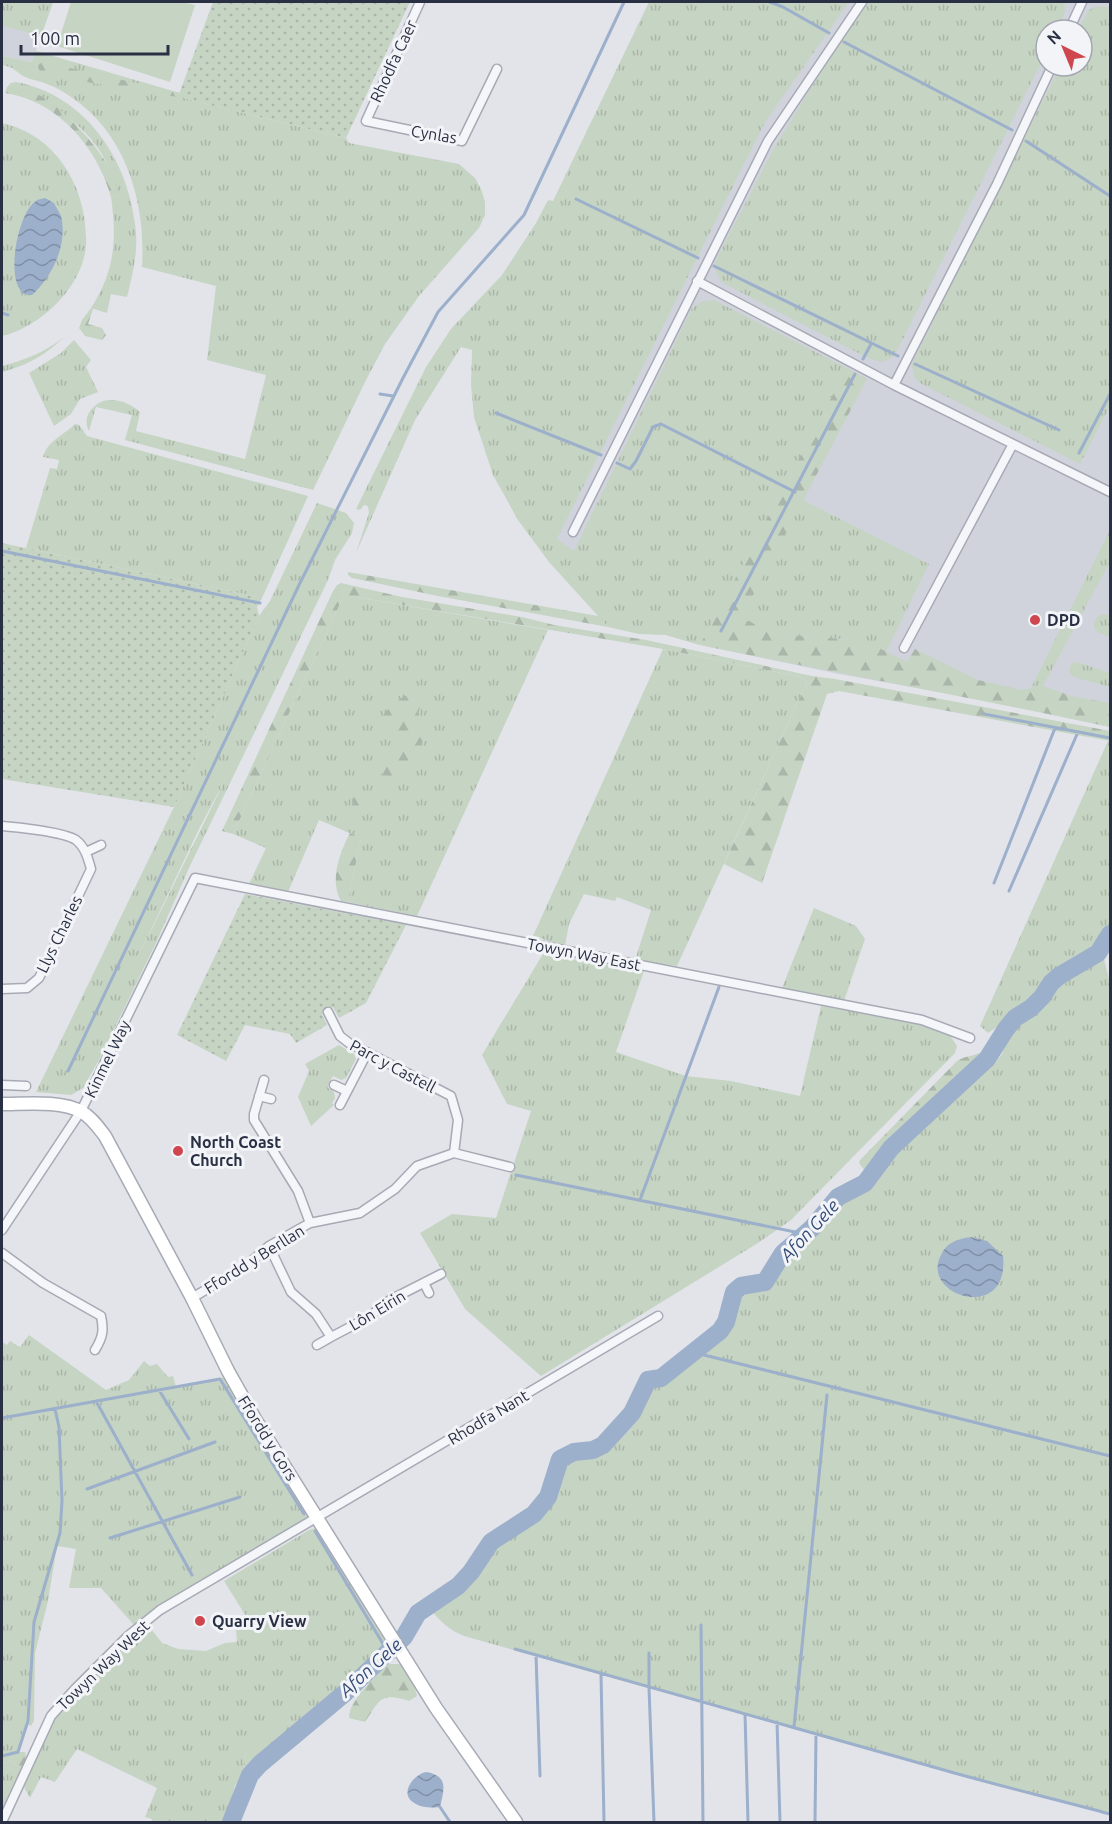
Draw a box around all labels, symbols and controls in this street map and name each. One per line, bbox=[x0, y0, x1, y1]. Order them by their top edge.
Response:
street label: Rhodfa Caer bbox=[366, 17, 420, 105]
scale bar bbox=[21, 18, 168, 56]
north arrow bbox=[1034, 18, 1094, 78]
text: N bbox=[1043, 26, 1064, 48]
text: 100 m bbox=[30, 28, 80, 48]
street label: Cynlas bbox=[410, 122, 458, 146]
place label: DPD bbox=[1047, 611, 1080, 629]
marker: DPD bbox=[1028, 613, 1042, 627]
street label: Llys Charles bbox=[33, 892, 85, 976]
street label: Towyn Way East bbox=[526, 934, 643, 974]
street label: Kinmel Way bbox=[81, 1017, 134, 1101]
street label: Parc y Castell bbox=[347, 1036, 439, 1096]
place label: North Coast Church bbox=[190, 1133, 281, 1169]
marker: North Coast Church bbox=[171, 1144, 185, 1158]
water label: Afon Gele bbox=[775, 1195, 843, 1266]
street label: Ffordd y Berllan bbox=[201, 1221, 307, 1297]
street label: Lôn Eirin bbox=[346, 1286, 408, 1334]
street label: Rhodfa Nant bbox=[444, 1386, 532, 1448]
street label: Ffordd y Gors bbox=[235, 1392, 301, 1484]
place label: Quarry View bbox=[212, 1612, 307, 1630]
marker: Quarry View bbox=[193, 1614, 207, 1628]
street label: Towyn Way West bbox=[53, 1616, 153, 1714]
water label: Afon Gele bbox=[334, 1634, 406, 1702]

